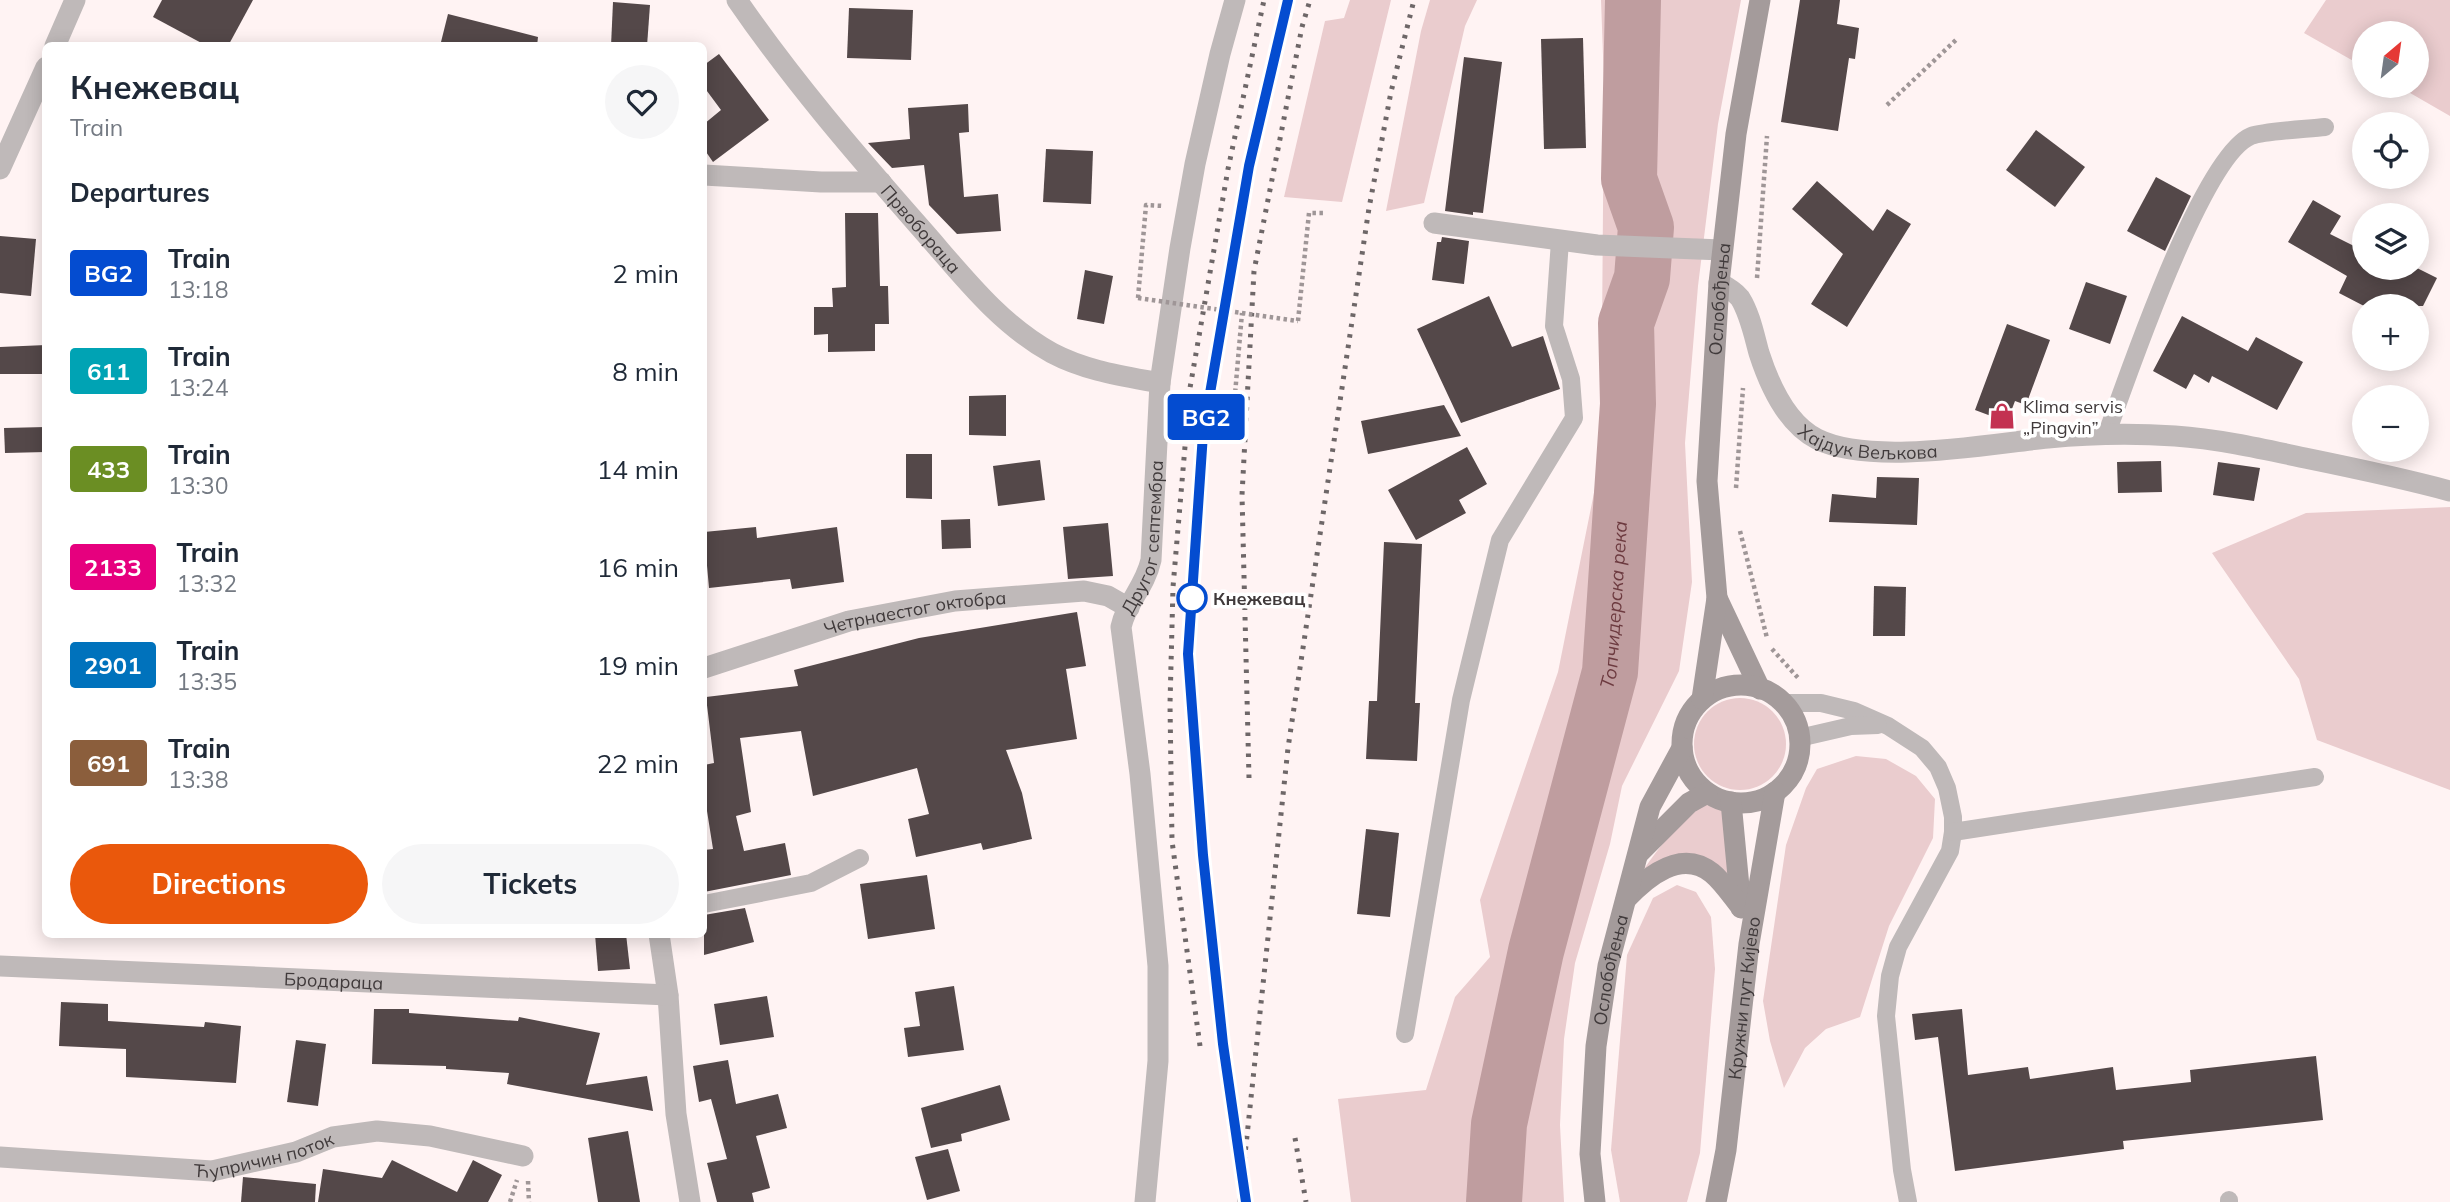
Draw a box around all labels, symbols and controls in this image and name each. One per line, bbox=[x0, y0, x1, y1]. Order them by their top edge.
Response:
north arrow bbox=[2352, 21, 2429, 98]
map controls bbox=[2352, 21, 2429, 462]
button: heart bbox=[605, 65, 679, 139]
text: Кнежевац bbox=[70, 66, 239, 107]
button: locate bbox=[2352, 112, 2429, 189]
text: Train bbox=[70, 113, 123, 142]
text: Departures bbox=[70, 176, 210, 209]
street label: Првобораца bbox=[876, 180, 966, 278]
button: layers bbox=[2352, 203, 2429, 280]
street label: Ослобођења bbox=[1703, 241, 1735, 356]
text: Train bbox=[168, 242, 231, 275]
text: 2 min bbox=[612, 257, 679, 290]
text: BG2 bbox=[84, 258, 133, 288]
text: 13:18 bbox=[168, 275, 228, 304]
button: + bbox=[2352, 294, 2429, 371]
text: Train bbox=[168, 340, 231, 373]
text: 8 min bbox=[612, 355, 679, 388]
text: 611 bbox=[87, 356, 130, 386]
text: 13:24 bbox=[168, 373, 228, 402]
button: − bbox=[2352, 385, 2429, 462]
line badge: BG2 bbox=[1166, 394, 1246, 440]
place label: Klima servis „Pingvin” bbox=[2023, 395, 2123, 439]
shop icon: Klima servis „Pingvin” bbox=[1987, 401, 2017, 431]
text: BG2 bbox=[1182, 402, 1230, 432]
street label: Хајдук Вељкова bbox=[1794, 419, 1938, 464]
text: Train bbox=[168, 438, 231, 471]
text: 14 min bbox=[597, 453, 679, 486]
text: 433 bbox=[87, 454, 130, 484]
street label: Другог септембра bbox=[1115, 460, 1168, 618]
text: 13:30 bbox=[168, 471, 228, 500]
water label: Топчидерска река bbox=[1594, 520, 1632, 691]
text: Train bbox=[177, 536, 239, 569]
text: 16 min bbox=[597, 551, 679, 584]
text: 2133 bbox=[84, 552, 142, 582]
text: 13:32 bbox=[177, 569, 237, 598]
marker: Кнежевац bbox=[1177, 583, 1207, 613]
street label: Четрнаестог октобра bbox=[821, 586, 1007, 640]
place label: Кнежевац bbox=[1213, 587, 1306, 610]
text: Train bbox=[177, 634, 239, 667]
text: 19 min bbox=[597, 649, 679, 682]
text: 2901 bbox=[84, 650, 142, 680]
text: 13:35 bbox=[177, 667, 237, 696]
text: Train bbox=[168, 732, 231, 765]
text: 22 min bbox=[597, 747, 679, 780]
text: 691 bbox=[87, 748, 130, 778]
text: 13:38 bbox=[168, 765, 228, 794]
button: Directions bbox=[70, 844, 368, 924]
button: Tickets bbox=[382, 844, 679, 924]
street label: Ослобођења bbox=[1588, 912, 1633, 1027]
street label: Кружни пут Кијево bbox=[1722, 915, 1765, 1081]
street label: Бродараца bbox=[283, 967, 384, 994]
street label: Ћупричин поток bbox=[193, 1126, 337, 1183]

